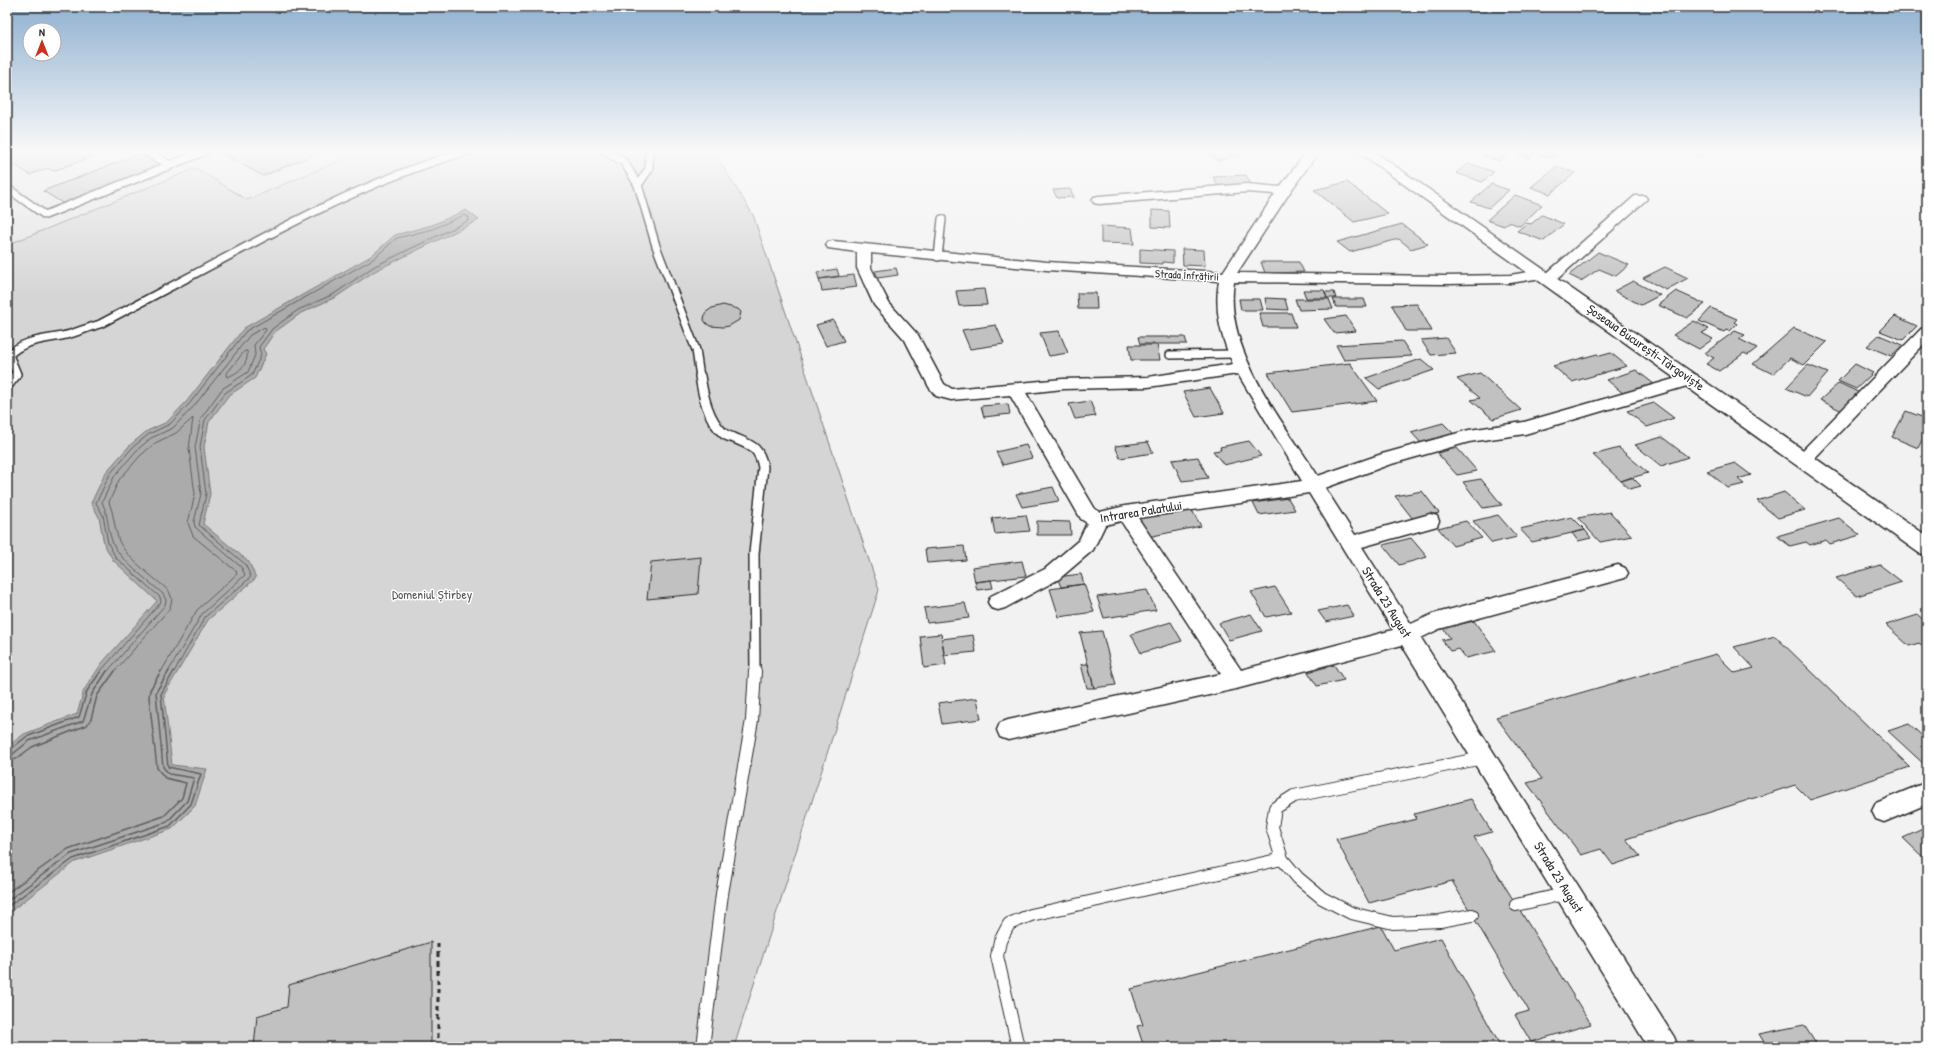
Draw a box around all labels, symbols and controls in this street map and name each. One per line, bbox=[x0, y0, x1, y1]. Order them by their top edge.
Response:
north arrow bbox=[22, 22, 62, 62]
text: N bbox=[39, 25, 45, 39]
street label: Strada Înfrățirii bbox=[1155, 266, 1219, 284]
street label: Șoseaua București-Târgoviște bbox=[1584, 300, 1708, 394]
street label: Intrarea Palatului bbox=[1099, 496, 1183, 526]
street label: Strada 23 August bbox=[1358, 563, 1416, 641]
park label: Domeniul Știrbey bbox=[392, 585, 473, 603]
street label: Strada 23 August bbox=[1530, 838, 1588, 916]

